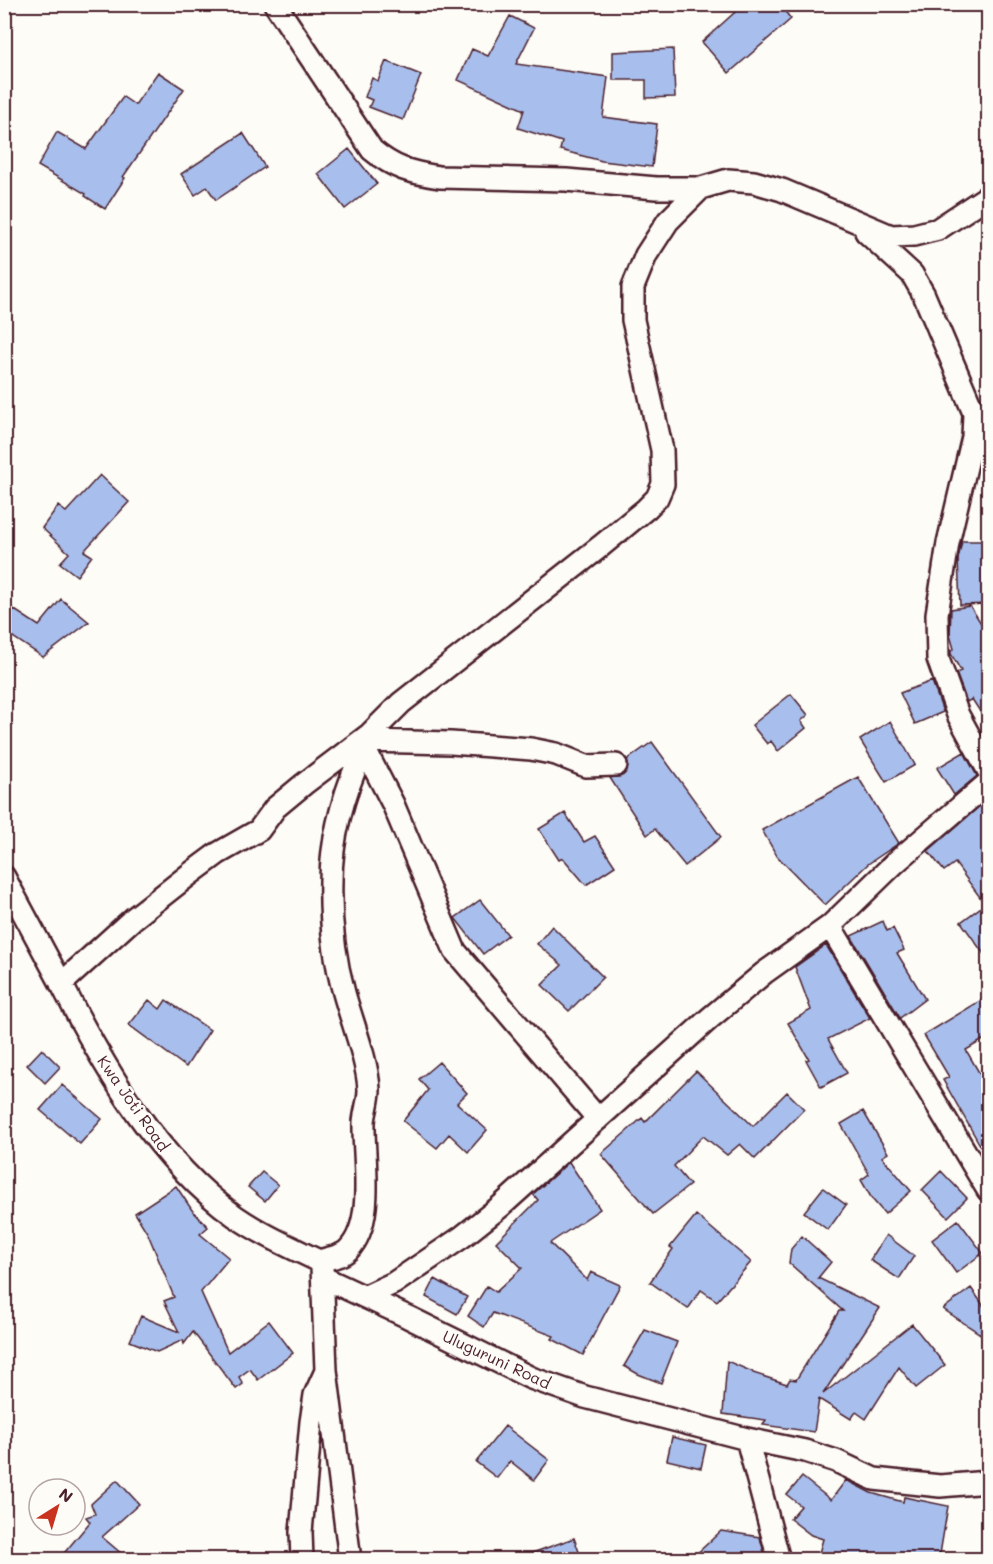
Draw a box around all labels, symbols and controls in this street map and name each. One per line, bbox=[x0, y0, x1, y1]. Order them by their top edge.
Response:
street label: Kwa Joti Road bbox=[93, 1051, 175, 1155]
street label: Uluguruni Road bbox=[440, 1325, 554, 1393]
north arrow bbox=[27, 1477, 87, 1537]
text: N bbox=[55, 1483, 78, 1507]

